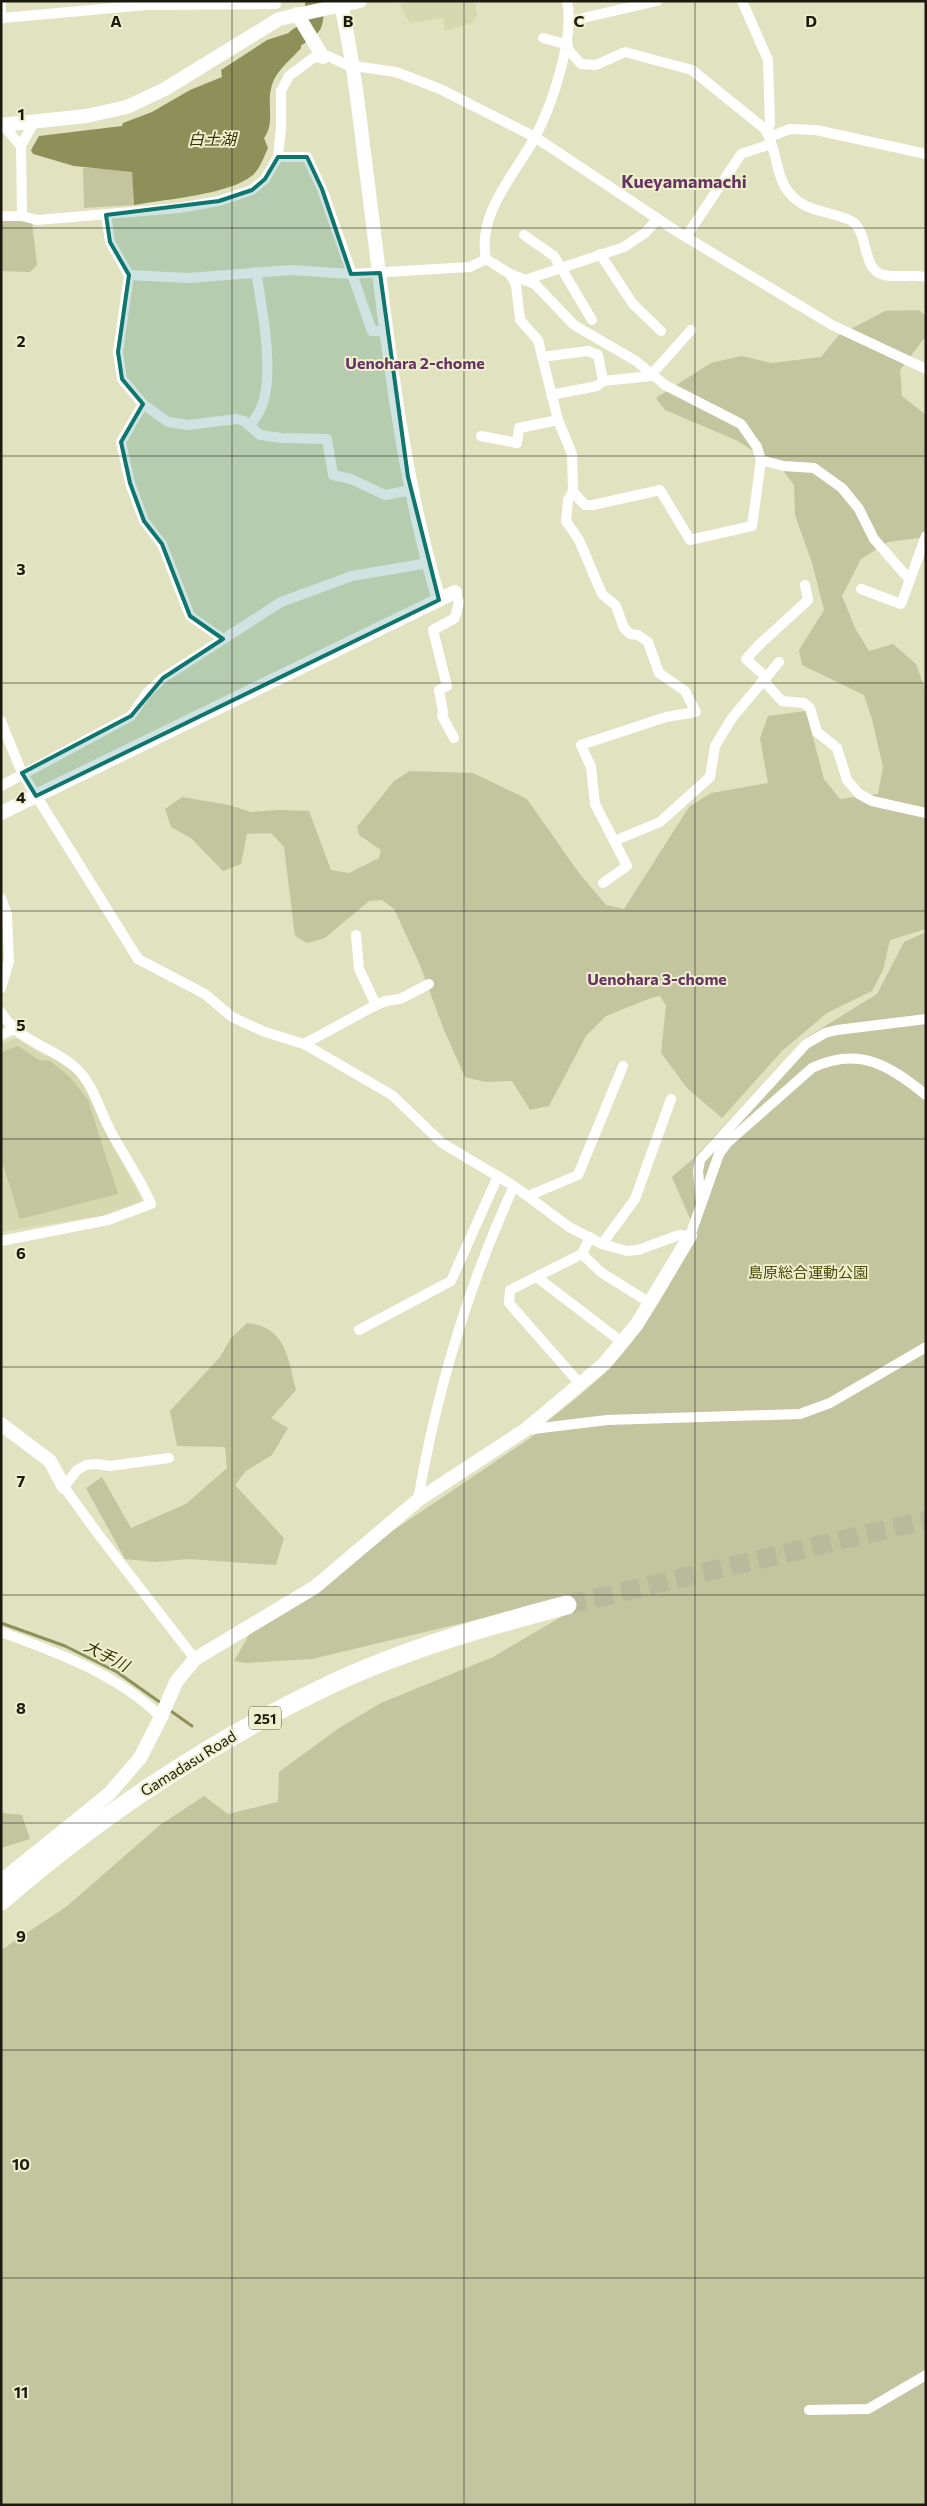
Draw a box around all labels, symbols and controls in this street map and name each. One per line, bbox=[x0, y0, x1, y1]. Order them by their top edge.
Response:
text: A bbox=[110, 11, 122, 30]
text: B bbox=[343, 11, 354, 30]
text: C bbox=[574, 11, 585, 30]
text: D bbox=[805, 11, 817, 30]
text: 1 bbox=[17, 104, 25, 123]
water label: 白土湖 bbox=[188, 129, 239, 148]
district label: Kueyamamachi bbox=[621, 170, 747, 192]
text: 2 bbox=[16, 331, 26, 350]
district label: Uenohara 2-chome bbox=[345, 353, 485, 372]
text: 3 bbox=[16, 559, 26, 578]
text: 4 bbox=[16, 787, 26, 806]
district label: Uenohara 3-chome bbox=[587, 969, 727, 988]
text: 5 bbox=[16, 1015, 26, 1034]
text: 6 bbox=[16, 1243, 26, 1262]
park label: 島原総合運動公園 bbox=[748, 1263, 868, 1281]
text: 7 bbox=[17, 1471, 26, 1490]
water label: 大手川 bbox=[81, 1635, 134, 1676]
text: 8 bbox=[16, 1698, 26, 1717]
road number: 251 bbox=[249, 1706, 281, 1730]
street label: Gamadasu Road bbox=[137, 1726, 239, 1800]
text: 9 bbox=[16, 1926, 26, 1945]
text: 10 bbox=[12, 2154, 30, 2173]
text: 11 bbox=[14, 2382, 28, 2401]

